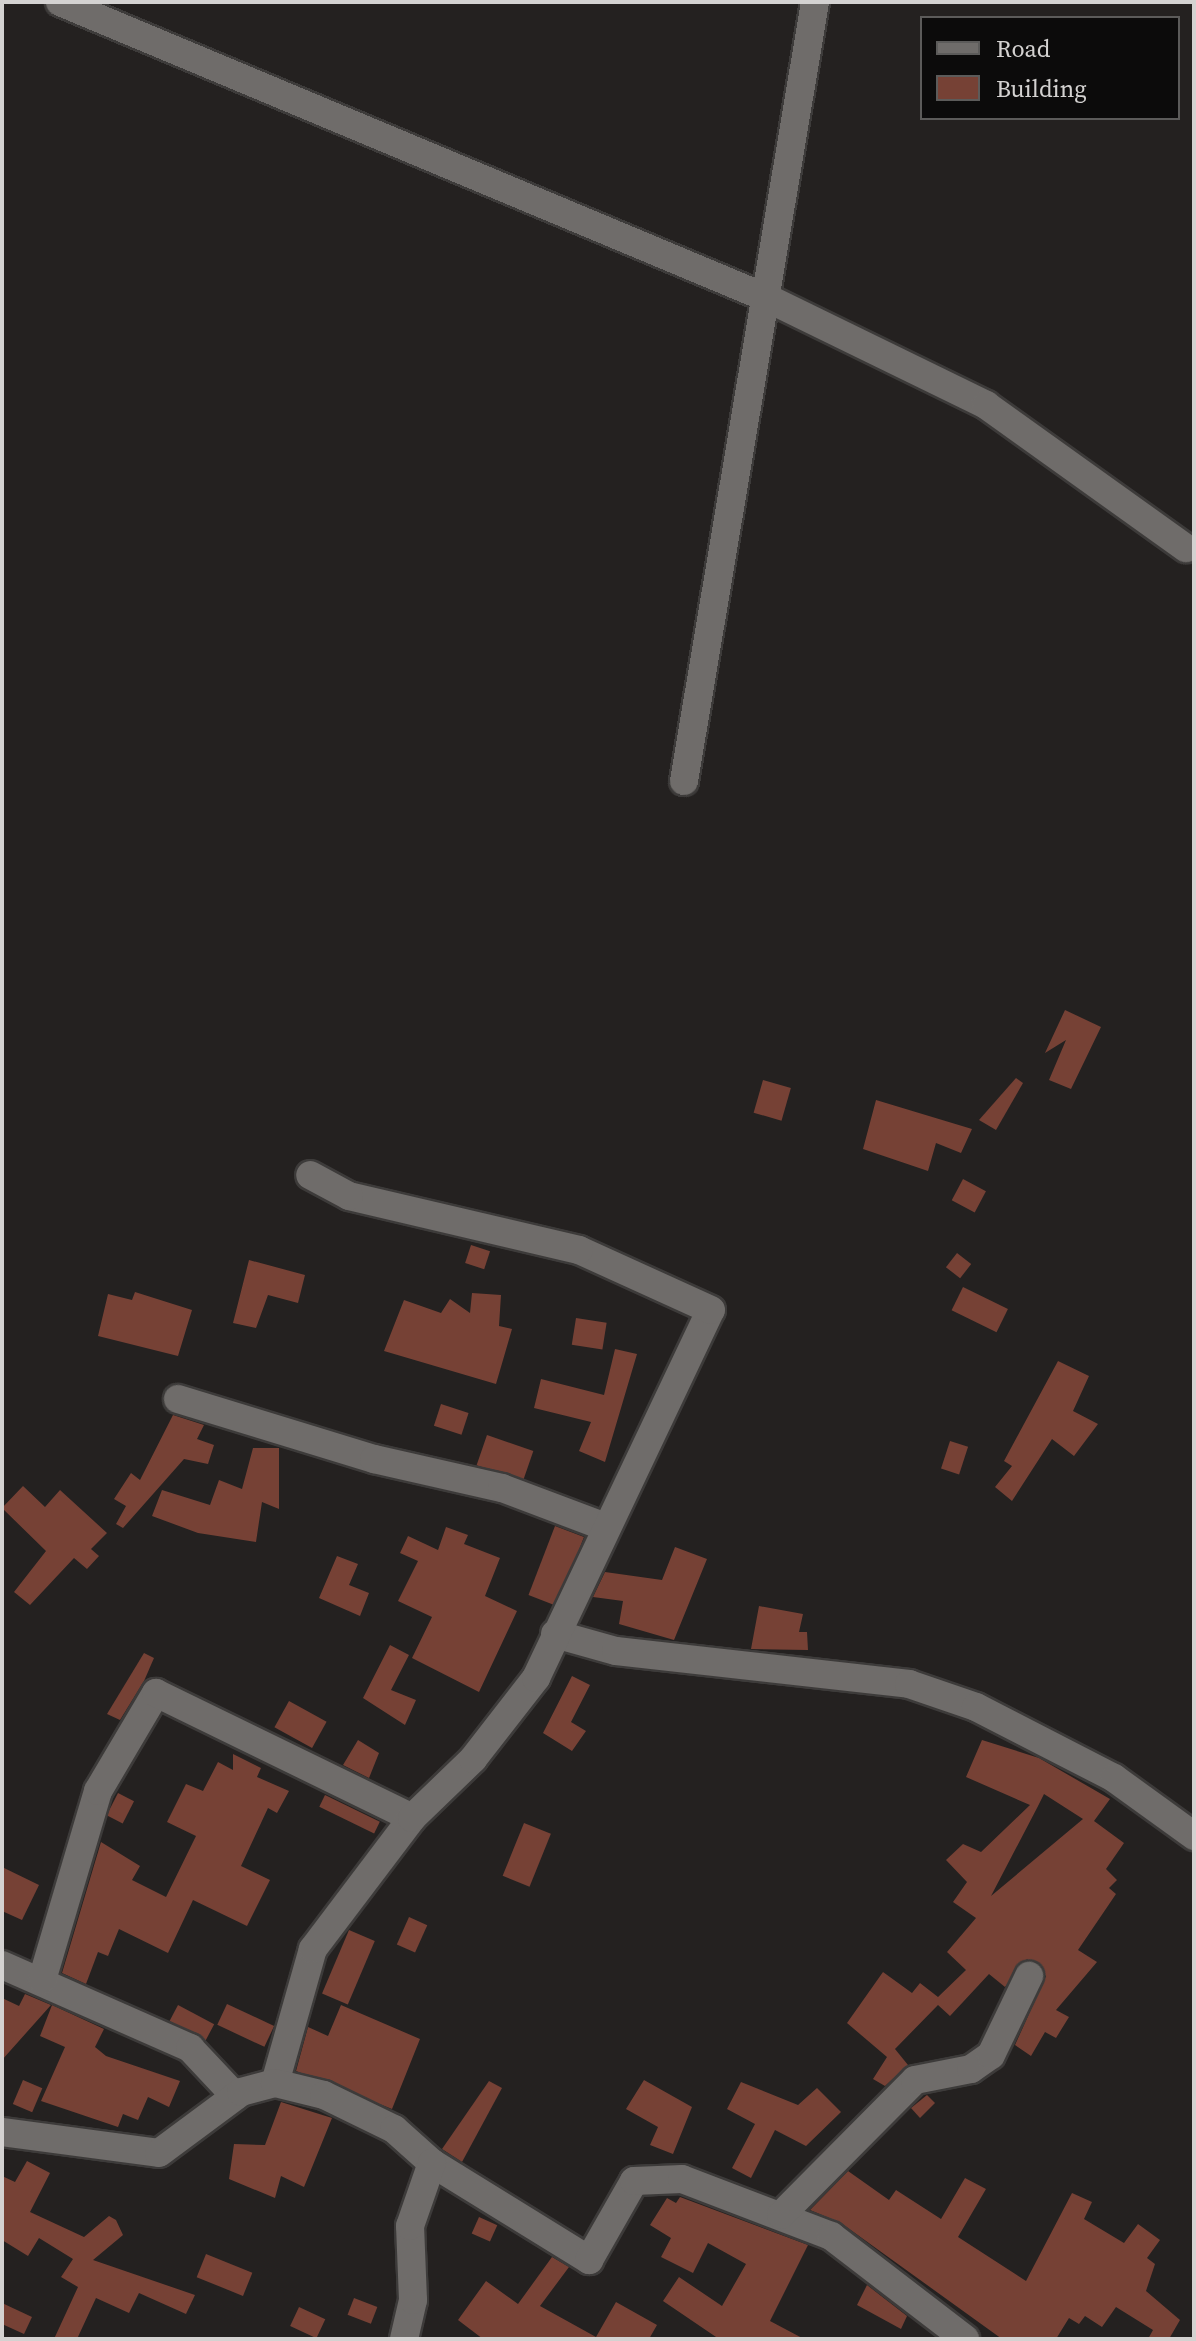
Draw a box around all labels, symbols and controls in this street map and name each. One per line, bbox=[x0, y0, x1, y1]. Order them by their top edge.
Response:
legend bbox=[920, 16, 1180, 120]
text: Road bbox=[996, 32, 1050, 65]
text: Building bbox=[996, 72, 1087, 105]

